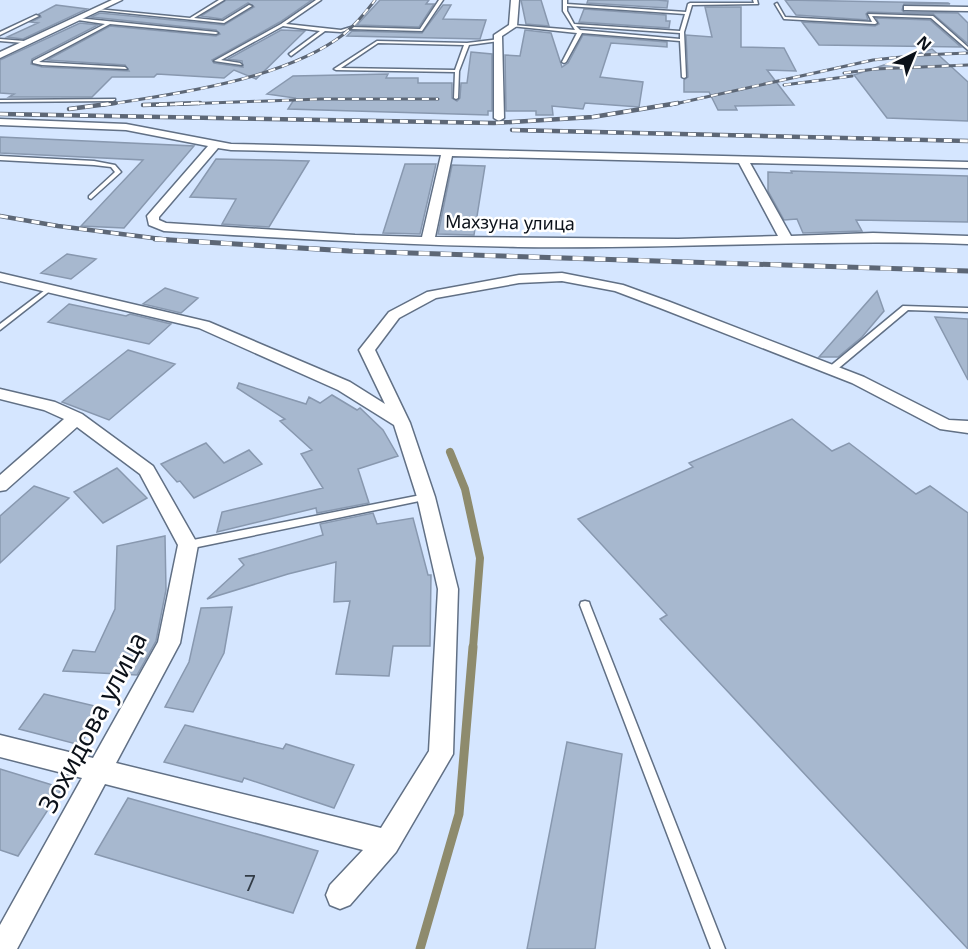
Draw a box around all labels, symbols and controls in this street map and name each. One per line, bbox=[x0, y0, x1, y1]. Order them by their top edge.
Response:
north arrow bbox=[884, 24, 944, 84]
text: N bbox=[912, 31, 936, 56]
street label: Махзуна улица bbox=[445, 209, 575, 235]
street label: Зохидова улица bbox=[29, 625, 155, 819]
house number: 7 bbox=[244, 869, 256, 897]

